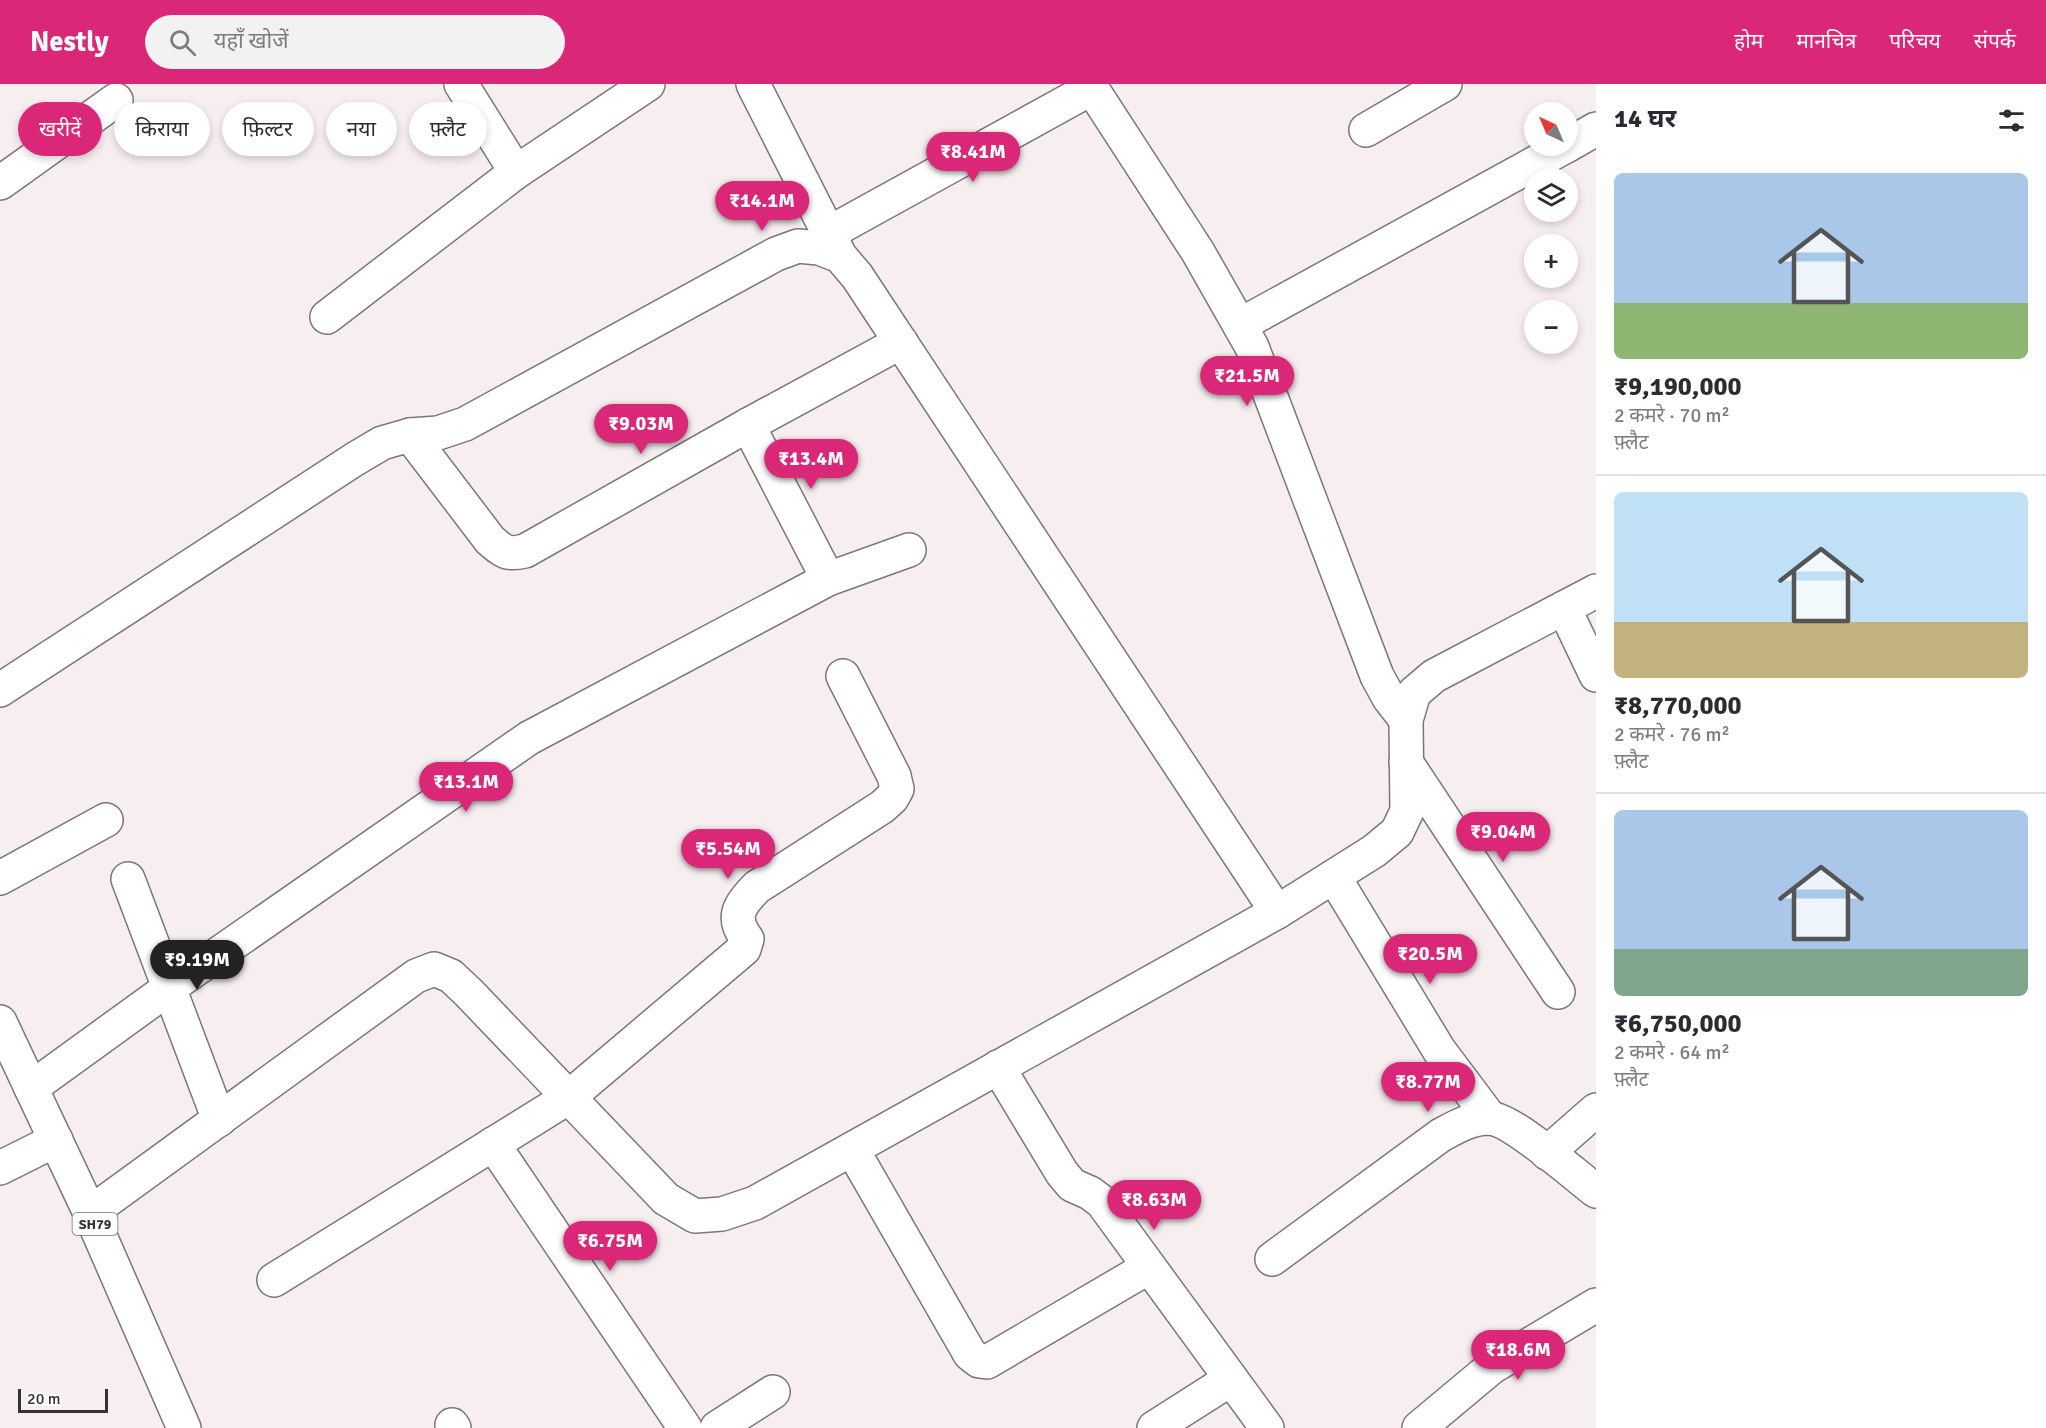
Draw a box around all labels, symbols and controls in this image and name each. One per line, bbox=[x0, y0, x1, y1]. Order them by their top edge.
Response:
search box bbox=[145, 15, 565, 69]
text: Nestly bbox=[30, 25, 109, 59]
icon: search bbox=[166, 26, 199, 59]
text: यहाँ खोजें bbox=[214, 27, 289, 54]
text: होम bbox=[1734, 28, 1763, 54]
text: मानचित्र bbox=[1796, 28, 1856, 54]
text: परिचय bbox=[1889, 28, 1941, 54]
text: संपर्क bbox=[1974, 28, 2016, 54]
chip: खरीदें bbox=[18, 102, 102, 156]
chip: किराया bbox=[114, 102, 210, 156]
chip: फ़िल्टर bbox=[222, 102, 314, 156]
chip: नया bbox=[326, 102, 397, 156]
chip: फ़्लैट bbox=[409, 102, 487, 156]
north arrow bbox=[1524, 102, 1578, 156]
map controls bbox=[1524, 102, 1578, 354]
text: 14 घर bbox=[1614, 103, 1676, 135]
icon: filters bbox=[1995, 104, 2028, 137]
pin: ₹8.41M bbox=[924, 132, 1022, 183]
text: ₹8.41M bbox=[940, 139, 1006, 164]
button: layers bbox=[1524, 168, 1578, 222]
pin: ₹14.1M bbox=[713, 181, 811, 232]
text: ₹14.1M bbox=[729, 188, 795, 213]
icon: home bbox=[1767, 212, 1875, 320]
button: + bbox=[1524, 234, 1578, 288]
button: − bbox=[1524, 300, 1578, 354]
pin: ₹21.5M bbox=[1198, 356, 1296, 407]
text: ₹21.5M bbox=[1214, 363, 1280, 388]
text: ₹9,190,000 bbox=[1614, 371, 1742, 403]
text: 2 कमरे · 70 m² bbox=[1614, 403, 1730, 428]
pin: ₹9.03M bbox=[592, 404, 690, 455]
text: ₹9.03M bbox=[608, 411, 674, 436]
text: फ़्लैट bbox=[1614, 430, 1649, 455]
pin: ₹13.4M bbox=[762, 439, 860, 490]
text: ₹13.4M bbox=[778, 446, 844, 471]
icon: home bbox=[1767, 531, 1875, 639]
text: ₹8,770,000 bbox=[1614, 690, 1742, 722]
text: 2 कमरे · 76 m² bbox=[1614, 722, 1730, 747]
text: फ़्लैट bbox=[1614, 749, 1649, 774]
pin: ₹13.1M bbox=[417, 762, 515, 813]
text: ₹13.1M bbox=[433, 769, 499, 794]
pin: ₹9.04M bbox=[1454, 812, 1552, 863]
text: ₹9.04M bbox=[1470, 819, 1536, 844]
pin: ₹5.54M bbox=[679, 829, 777, 880]
text: ₹5.54M bbox=[695, 836, 761, 861]
icon: home bbox=[1767, 849, 1875, 957]
pin: ₹20.5M bbox=[1381, 934, 1479, 985]
pin: ₹9.19M bbox=[148, 940, 246, 991]
text: ₹20.5M bbox=[1397, 941, 1463, 966]
text: ₹9.19M bbox=[164, 947, 230, 972]
text: ₹6,750,000 bbox=[1614, 1008, 1742, 1040]
text: 2 कमरे · 64 m² bbox=[1614, 1040, 1730, 1065]
pin: ₹8.77M bbox=[1379, 1062, 1477, 1113]
text: फ़्लैट bbox=[1614, 1067, 1649, 1092]
text: ₹8.77M bbox=[1395, 1069, 1461, 1094]
pin: ₹8.63M bbox=[1105, 1180, 1203, 1231]
text: ₹8.63M bbox=[1121, 1187, 1187, 1212]
road number: SH79 bbox=[72, 1213, 118, 1235]
pin: ₹6.75M bbox=[561, 1221, 659, 1272]
text: ₹6.75M bbox=[577, 1228, 643, 1253]
pin: ₹18.6M bbox=[1469, 1330, 1567, 1381]
text: ₹18.6M bbox=[1485, 1337, 1551, 1362]
scale bar bbox=[18, 1386, 108, 1414]
text: 20 m bbox=[27, 1389, 61, 1409]

